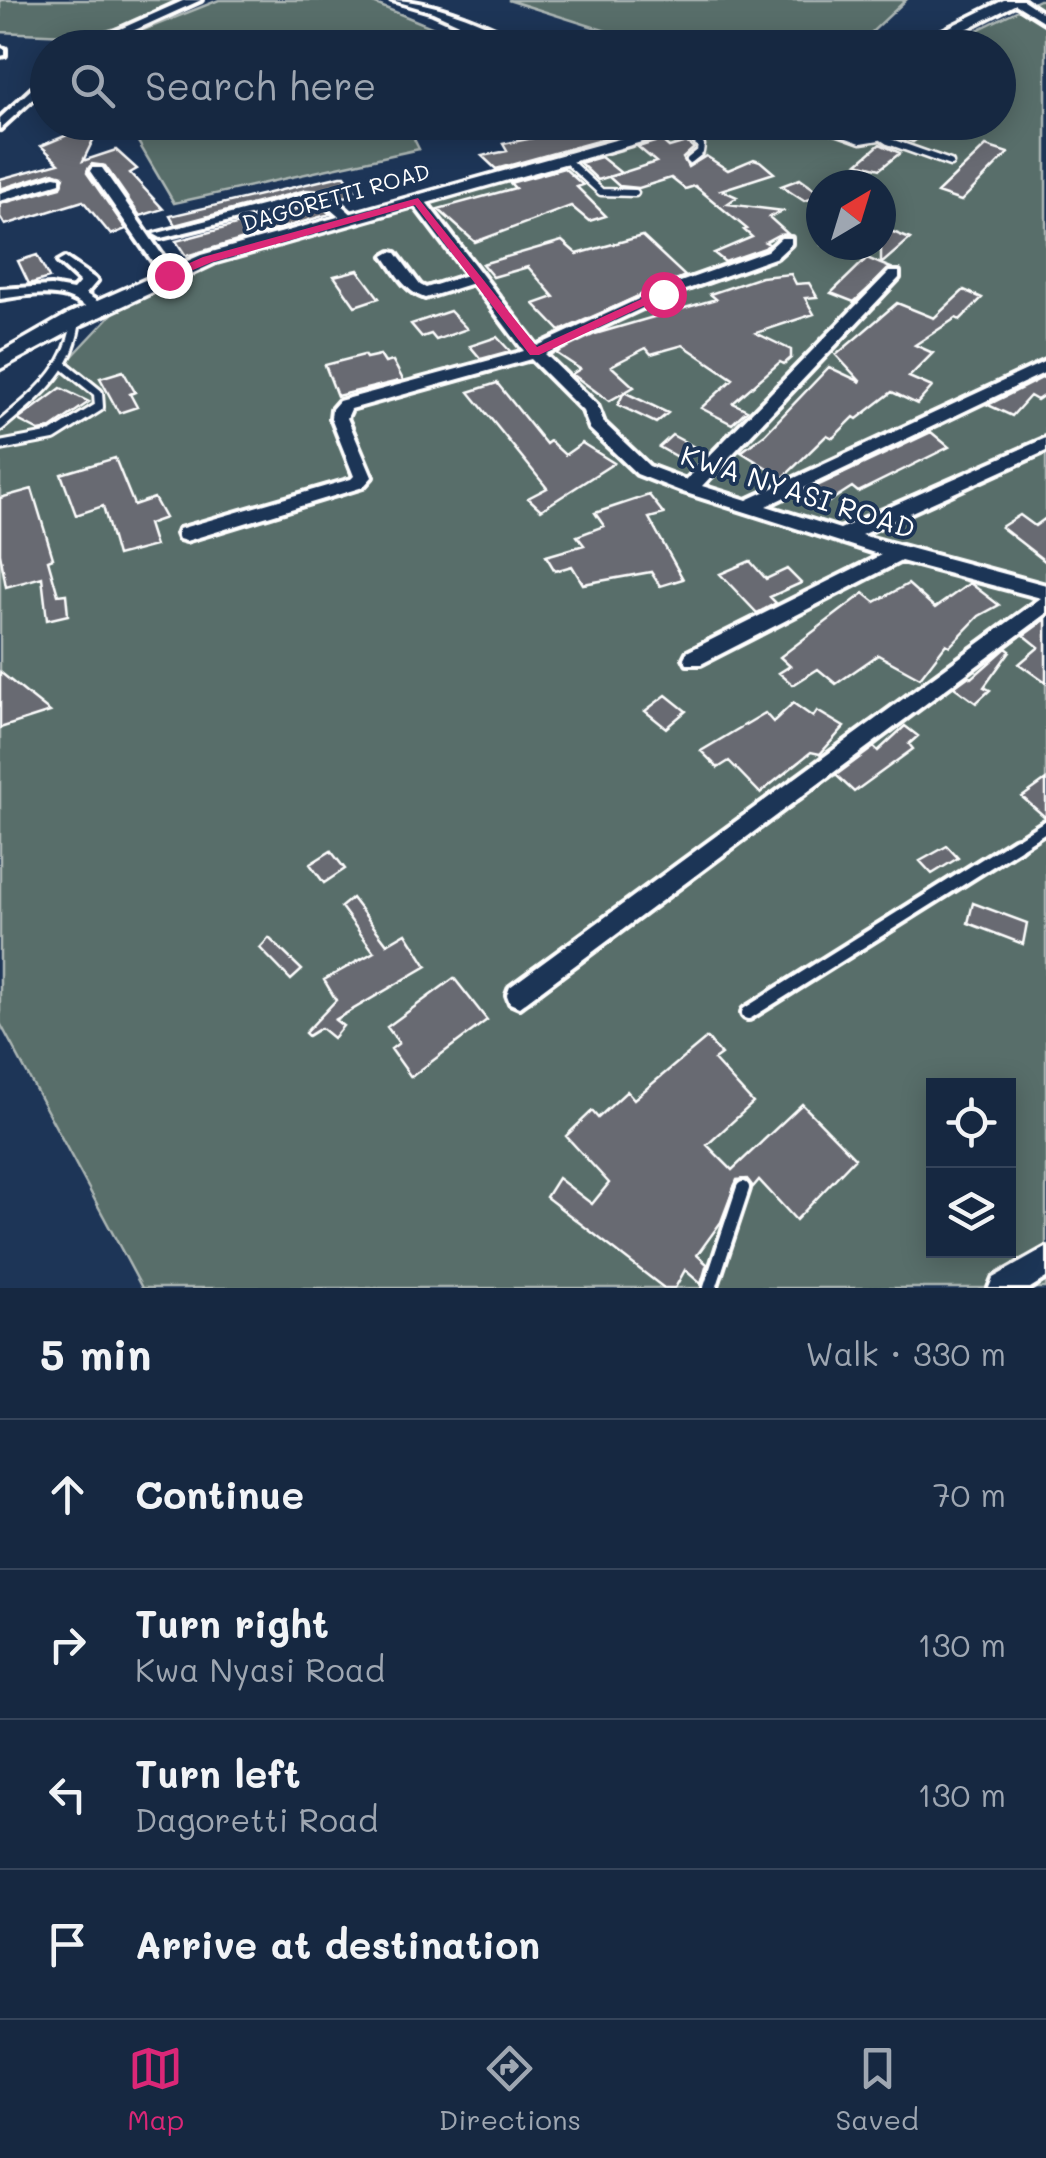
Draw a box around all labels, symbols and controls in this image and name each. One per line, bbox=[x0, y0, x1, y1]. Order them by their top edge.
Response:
search box bbox=[30, 30, 1016, 140]
icon: search bbox=[65, 58, 120, 113]
text: Search here bbox=[145, 60, 376, 110]
street label: DAGORETTI ROAD bbox=[239, 156, 433, 237]
north arrow bbox=[806, 170, 896, 260]
route end bbox=[147, 253, 193, 299]
route start bbox=[641, 272, 687, 318]
street label: KWA NYASI ROAD bbox=[677, 436, 920, 546]
map controls bbox=[926, 1078, 1016, 1258]
button: locate bbox=[926, 1078, 1016, 1168]
button: layers bbox=[926, 1168, 1016, 1258]
text: 5 min bbox=[40, 1326, 151, 1381]
text: Walk · 330 m bbox=[806, 1332, 1006, 1374]
icon: ahead bbox=[40, 1467, 95, 1522]
text: Continue bbox=[135, 1469, 304, 1519]
text: 70 m bbox=[933, 1473, 1006, 1515]
text: Turn right bbox=[135, 1598, 329, 1648]
icon: right bbox=[40, 1617, 95, 1672]
text: 130 m bbox=[917, 1623, 1006, 1665]
text: Kwa Nyasi Road bbox=[135, 1648, 385, 1690]
text: Turn left bbox=[135, 1748, 301, 1798]
icon: left bbox=[40, 1767, 95, 1822]
text: 130 m bbox=[917, 1773, 1006, 1815]
text: Dagoretti Road bbox=[135, 1798, 378, 1840]
icon: arrive bbox=[40, 1917, 95, 1972]
text: Arrive at destination bbox=[135, 1919, 540, 1969]
tab: Map bbox=[127, 2041, 184, 2137]
tab: Directions bbox=[439, 2041, 581, 2137]
tab: Saved bbox=[836, 2041, 919, 2137]

